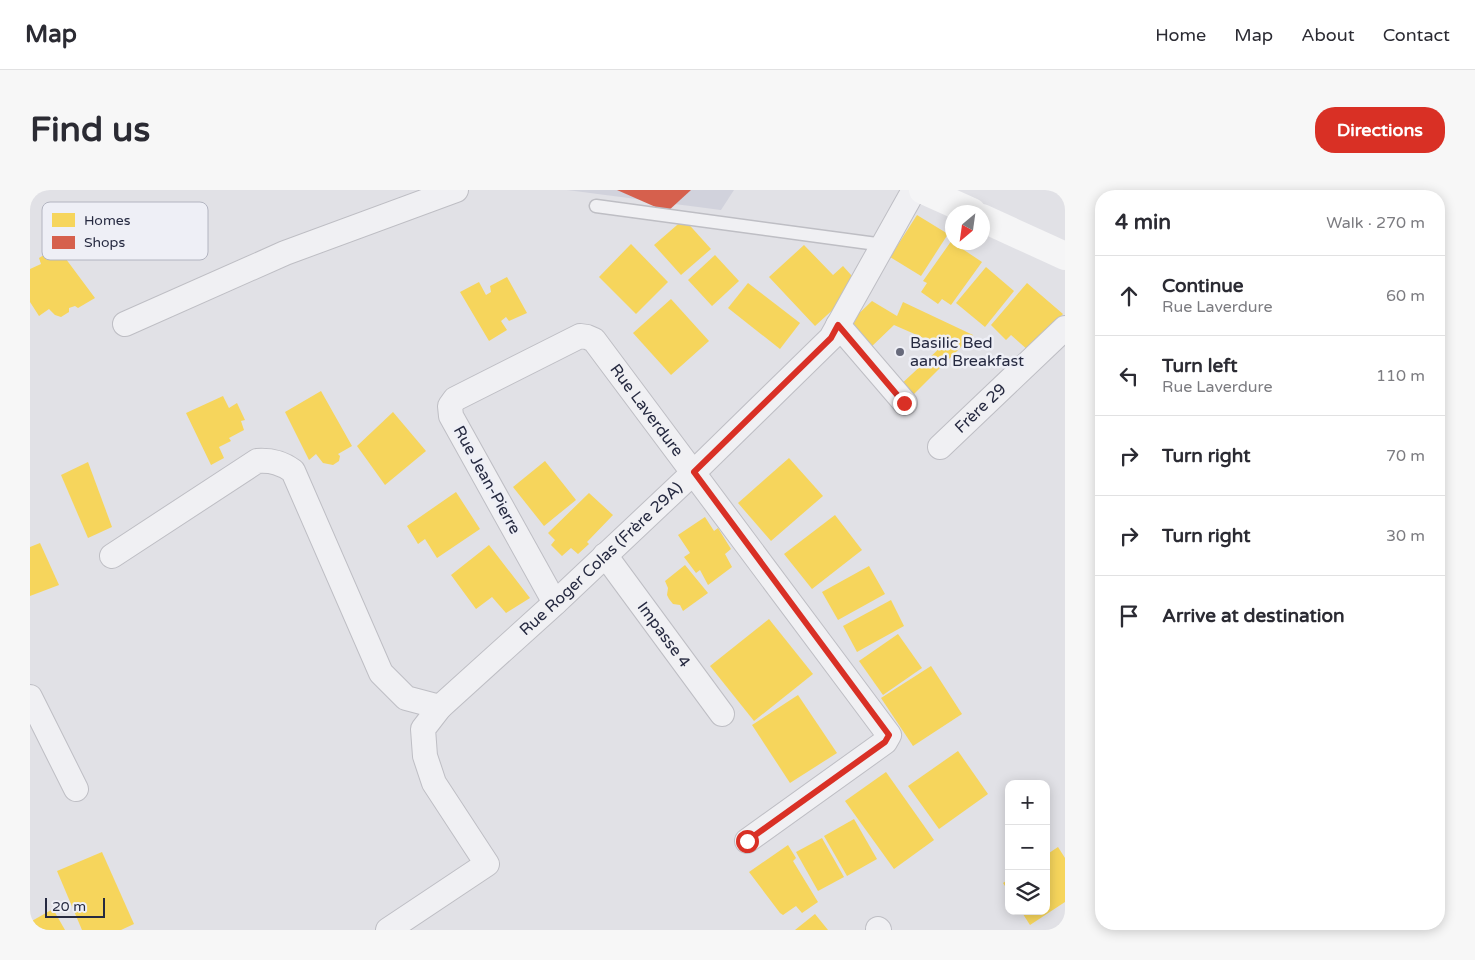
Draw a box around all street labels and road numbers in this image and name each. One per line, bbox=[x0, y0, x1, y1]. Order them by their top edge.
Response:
street label: Rue Laverdure bbox=[605, 360, 688, 461]
street label: Frère 29 bbox=[951, 379, 1010, 438]
street label: Rue Jean-Pierre bbox=[449, 422, 525, 538]
street label: Rue Roger Colas (Frère 29A) bbox=[516, 478, 687, 640]
street label: Impasse 4 bbox=[633, 598, 695, 672]

